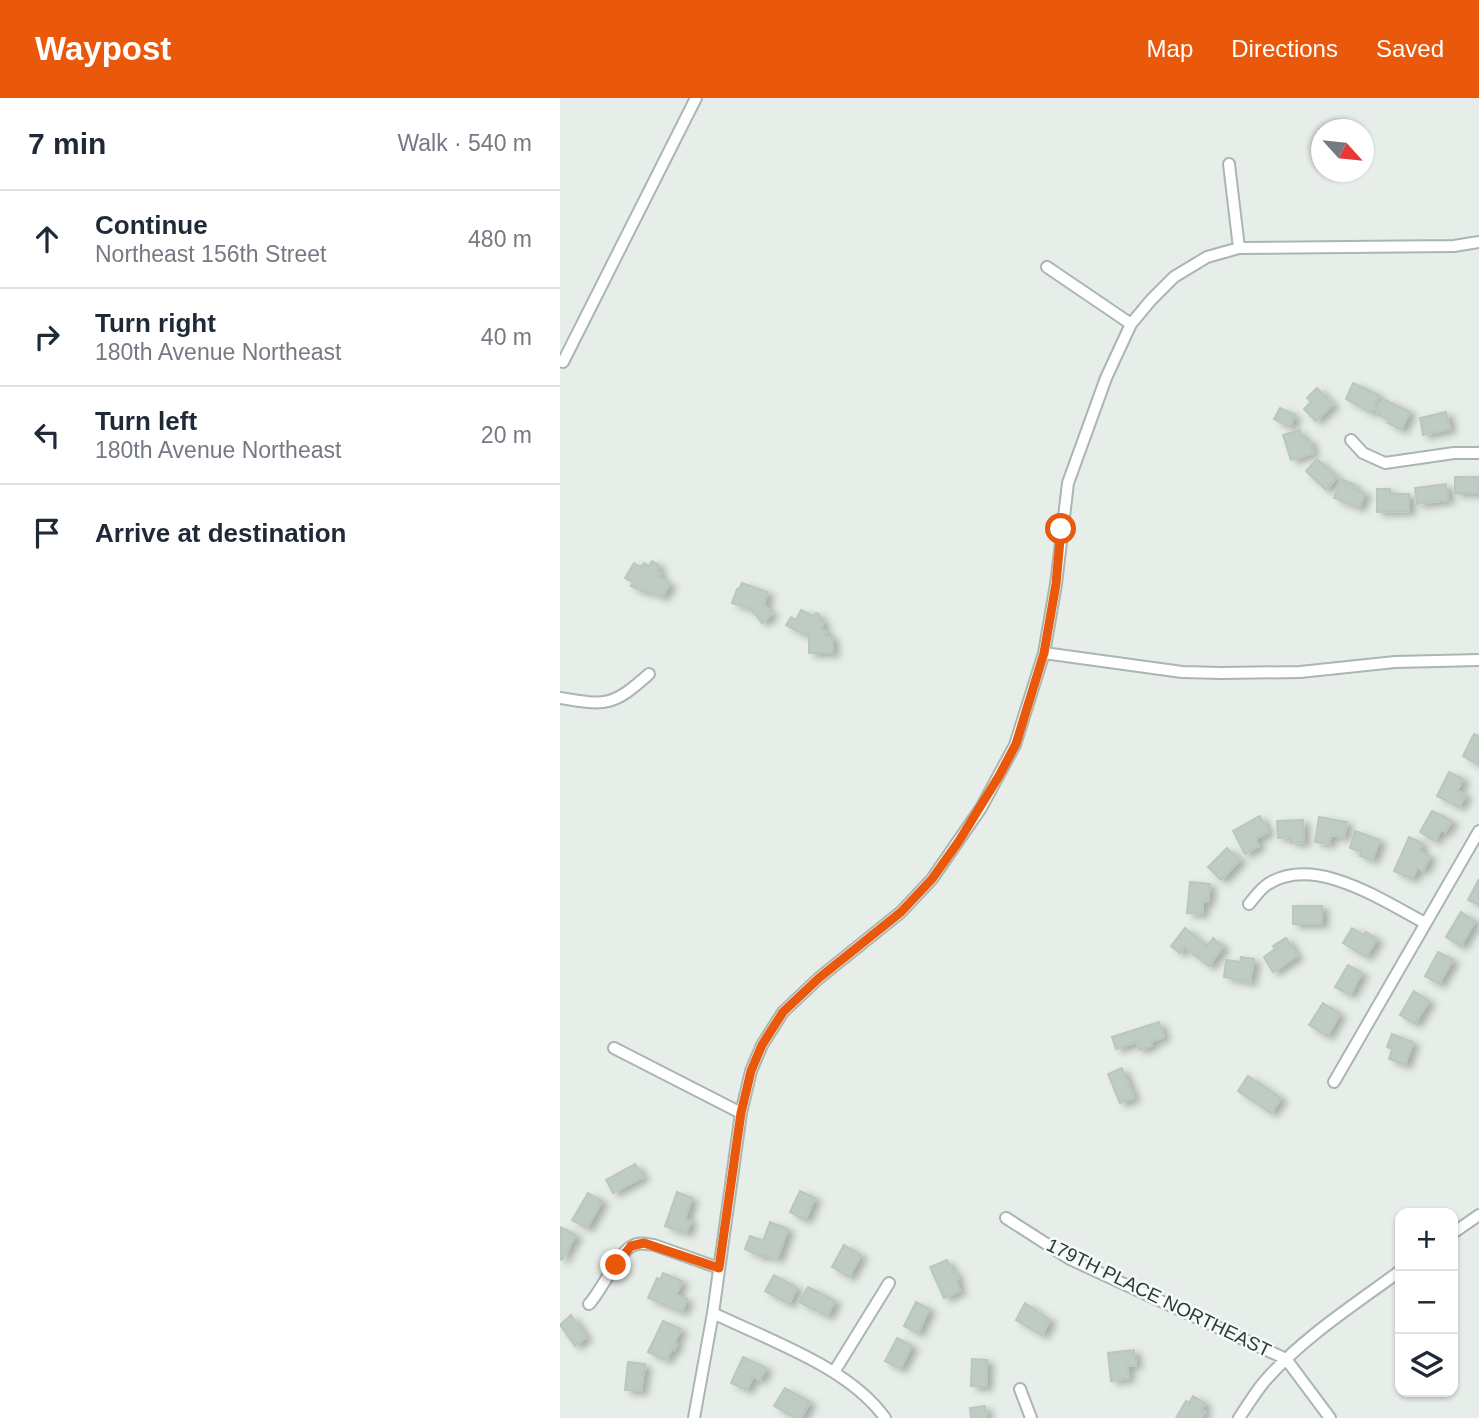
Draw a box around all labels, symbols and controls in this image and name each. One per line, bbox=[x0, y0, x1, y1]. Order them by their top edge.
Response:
text: Waypost bbox=[35, 30, 171, 67]
text: Map bbox=[1147, 35, 1193, 62]
text: Directions bbox=[1231, 35, 1338, 62]
text: Saved bbox=[1376, 35, 1444, 62]
north arrow bbox=[1311, 119, 1374, 182]
text: 7 min bbox=[28, 127, 106, 160]
text: Walk · 540 m bbox=[397, 130, 532, 156]
text: Continue bbox=[95, 210, 208, 240]
icon: ahead bbox=[28, 220, 66, 258]
text: 480 m bbox=[468, 226, 532, 252]
text: Northeast 156th Street bbox=[95, 241, 326, 267]
text: Turn right bbox=[95, 308, 216, 338]
icon: right bbox=[28, 318, 66, 356]
text: 40 m bbox=[481, 324, 532, 350]
text: 180th Avenue Northeast bbox=[95, 339, 341, 365]
text: Turn left bbox=[95, 406, 197, 436]
icon: left bbox=[28, 416, 66, 454]
text: 20 m bbox=[481, 422, 532, 448]
text: 180th Avenue Northeast bbox=[95, 437, 341, 463]
route start bbox=[1045, 513, 1076, 544]
icon: arrive bbox=[28, 514, 66, 552]
text: Arrive at destination bbox=[95, 518, 346, 548]
map controls bbox=[1395, 1208, 1458, 1397]
button: + bbox=[1395, 1208, 1458, 1271]
street label: 179TH PLACE NORTHEAST bbox=[1043, 1234, 1275, 1361]
route end bbox=[600, 1249, 631, 1280]
button: − bbox=[1395, 1271, 1458, 1334]
button: layers bbox=[1395, 1334, 1458, 1397]

